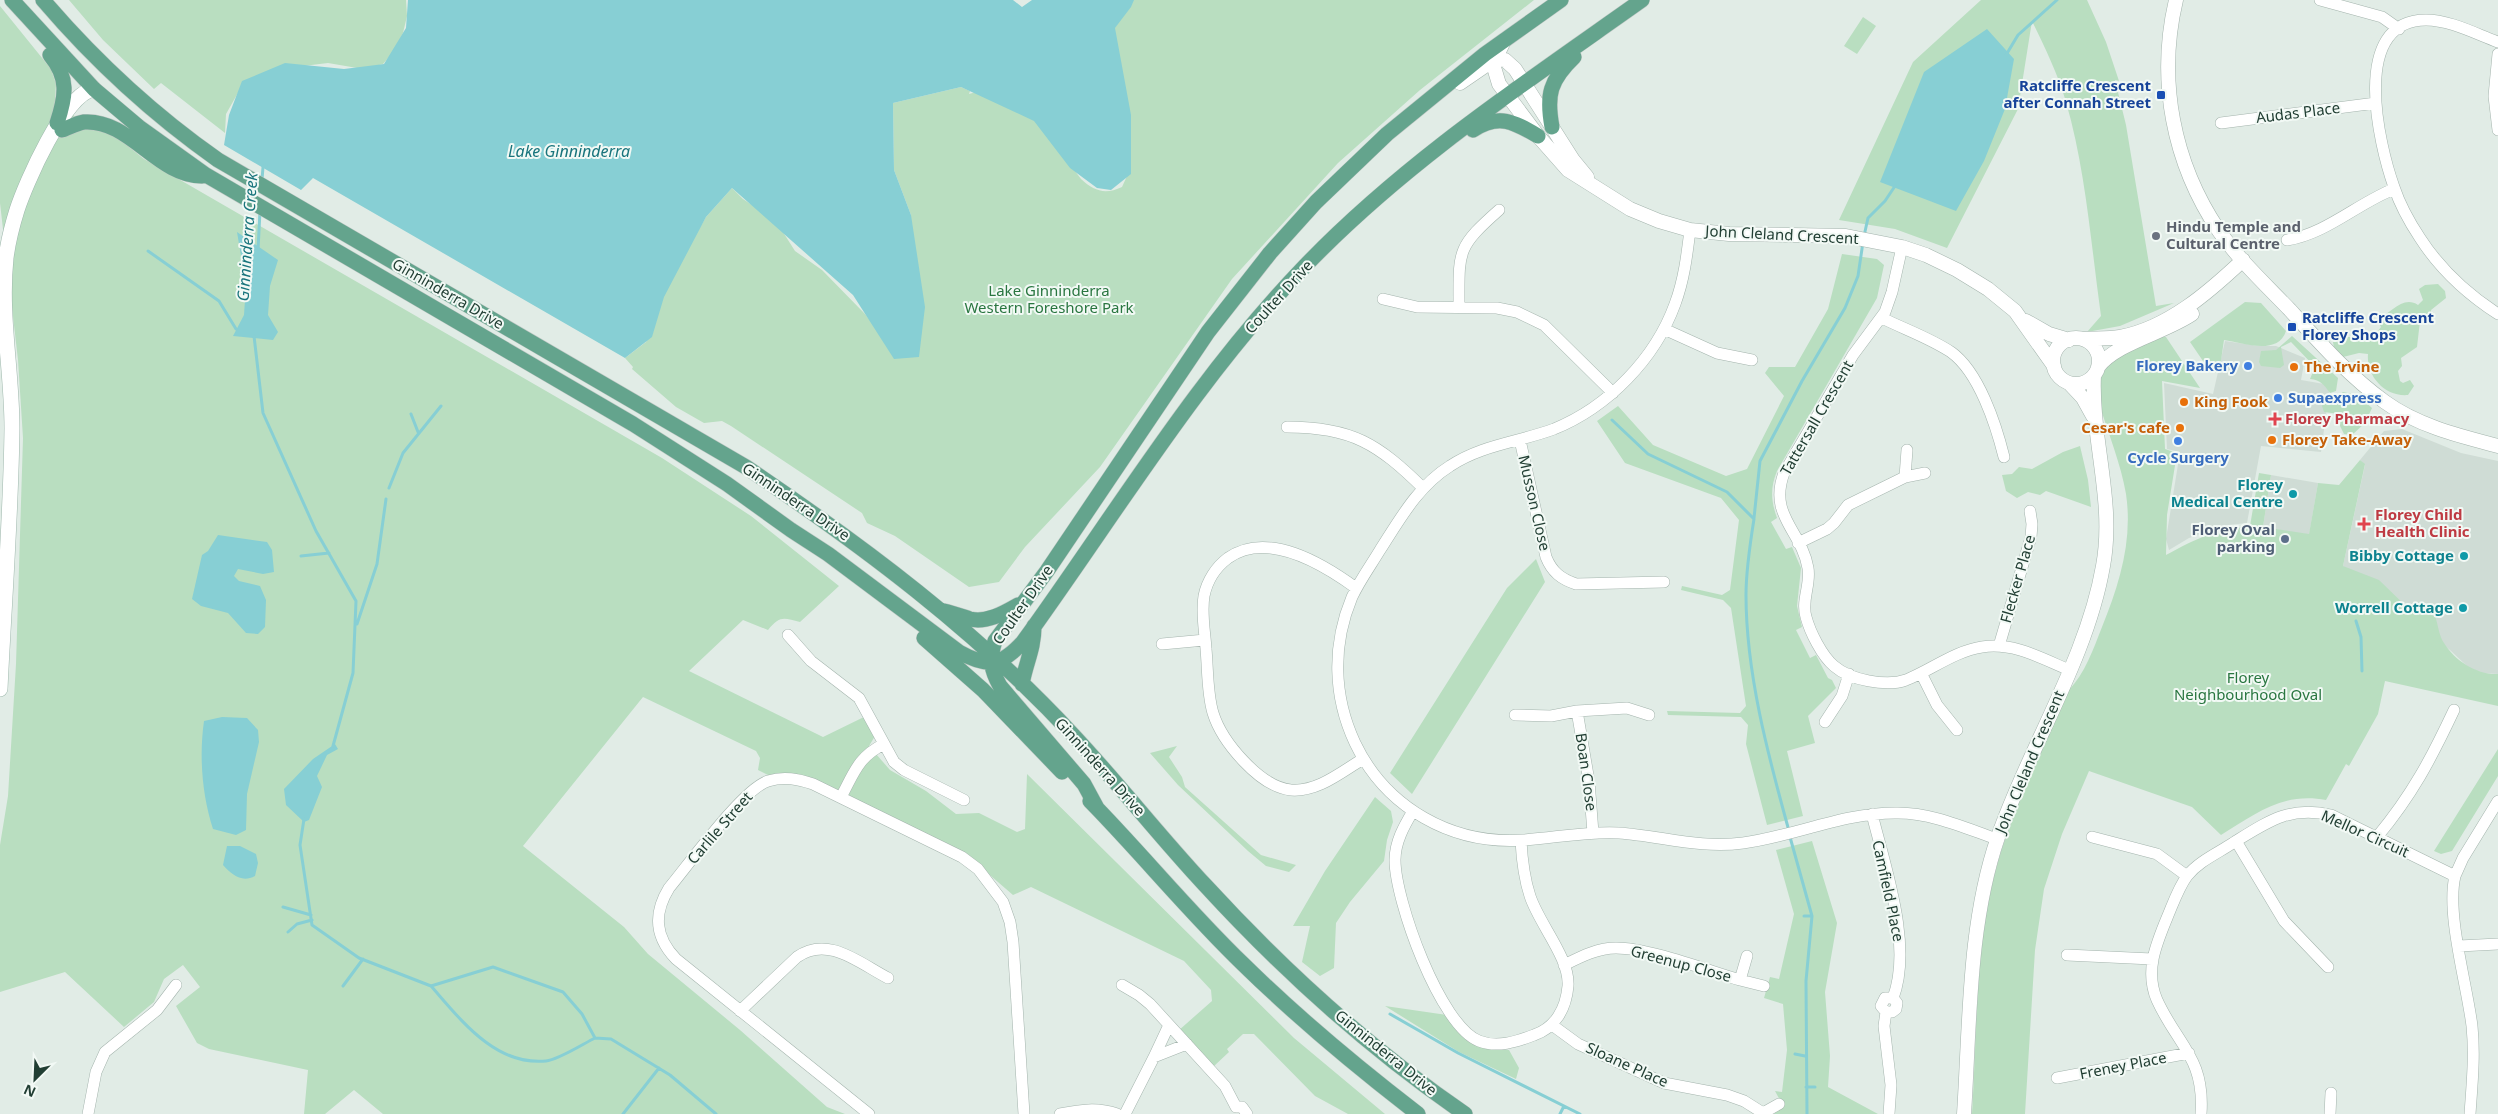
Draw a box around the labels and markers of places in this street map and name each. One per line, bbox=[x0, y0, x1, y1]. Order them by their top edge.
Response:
place label: Ratcliffe Crescent after Connah Street bbox=[2003, 75, 2151, 112]
marker: Ratcliffe Crescent after Connah Street bbox=[2155, 89, 2167, 101]
place label: Hindu Temple and Cultural Centre bbox=[2166, 216, 2301, 253]
marker: Hindu Temple and Cultural Centre bbox=[2150, 230, 2162, 242]
place label: Ratcliffe Crescent Florey Shops bbox=[2302, 307, 2434, 344]
marker: Ratcliffe Crescent Florey Shops bbox=[2286, 321, 2298, 333]
place label: Florey Bakery bbox=[2136, 355, 2238, 375]
place label: The Irvine bbox=[2304, 356, 2380, 376]
marker: Florey Bakery bbox=[2242, 360, 2254, 372]
marker: The Irvine bbox=[2288, 361, 2300, 373]
place label: Supaexpress bbox=[2288, 387, 2382, 407]
place label: King Fook bbox=[2194, 391, 2269, 411]
marker: Supaexpress bbox=[2272, 392, 2284, 404]
marker: King Fook bbox=[2178, 396, 2190, 408]
place label: Florey Pharmacy bbox=[2285, 408, 2410, 428]
marker: Florey Pharmacy bbox=[2269, 413, 2281, 425]
place label: Cesar's cafe bbox=[2081, 417, 2170, 437]
marker: Cesar's cafe bbox=[2174, 422, 2186, 434]
place label: Florey Take-Away bbox=[2282, 429, 2412, 449]
marker: Florey Take-Away bbox=[2266, 434, 2278, 446]
marker: Cycle Surgery bbox=[2172, 435, 2184, 447]
place label: Cycle Surgery bbox=[2127, 447, 2229, 467]
place label: Florey Medical Centre bbox=[2171, 474, 2283, 511]
marker: Florey Medical Centre bbox=[2287, 488, 2299, 500]
place label: Florey Child Health Clinic bbox=[2375, 504, 2470, 541]
marker: Florey Child Health Clinic bbox=[2357, 517, 2371, 531]
place label: Florey Oval parking bbox=[2192, 519, 2275, 556]
marker: Florey Oval parking bbox=[2279, 533, 2291, 545]
place label: Bibby Cottage bbox=[2349, 545, 2454, 565]
marker: Bibby Cottage bbox=[2458, 550, 2470, 562]
place label: Worrell Cottage bbox=[2335, 597, 2453, 617]
marker: Worrell Cottage bbox=[2457, 602, 2469, 614]

